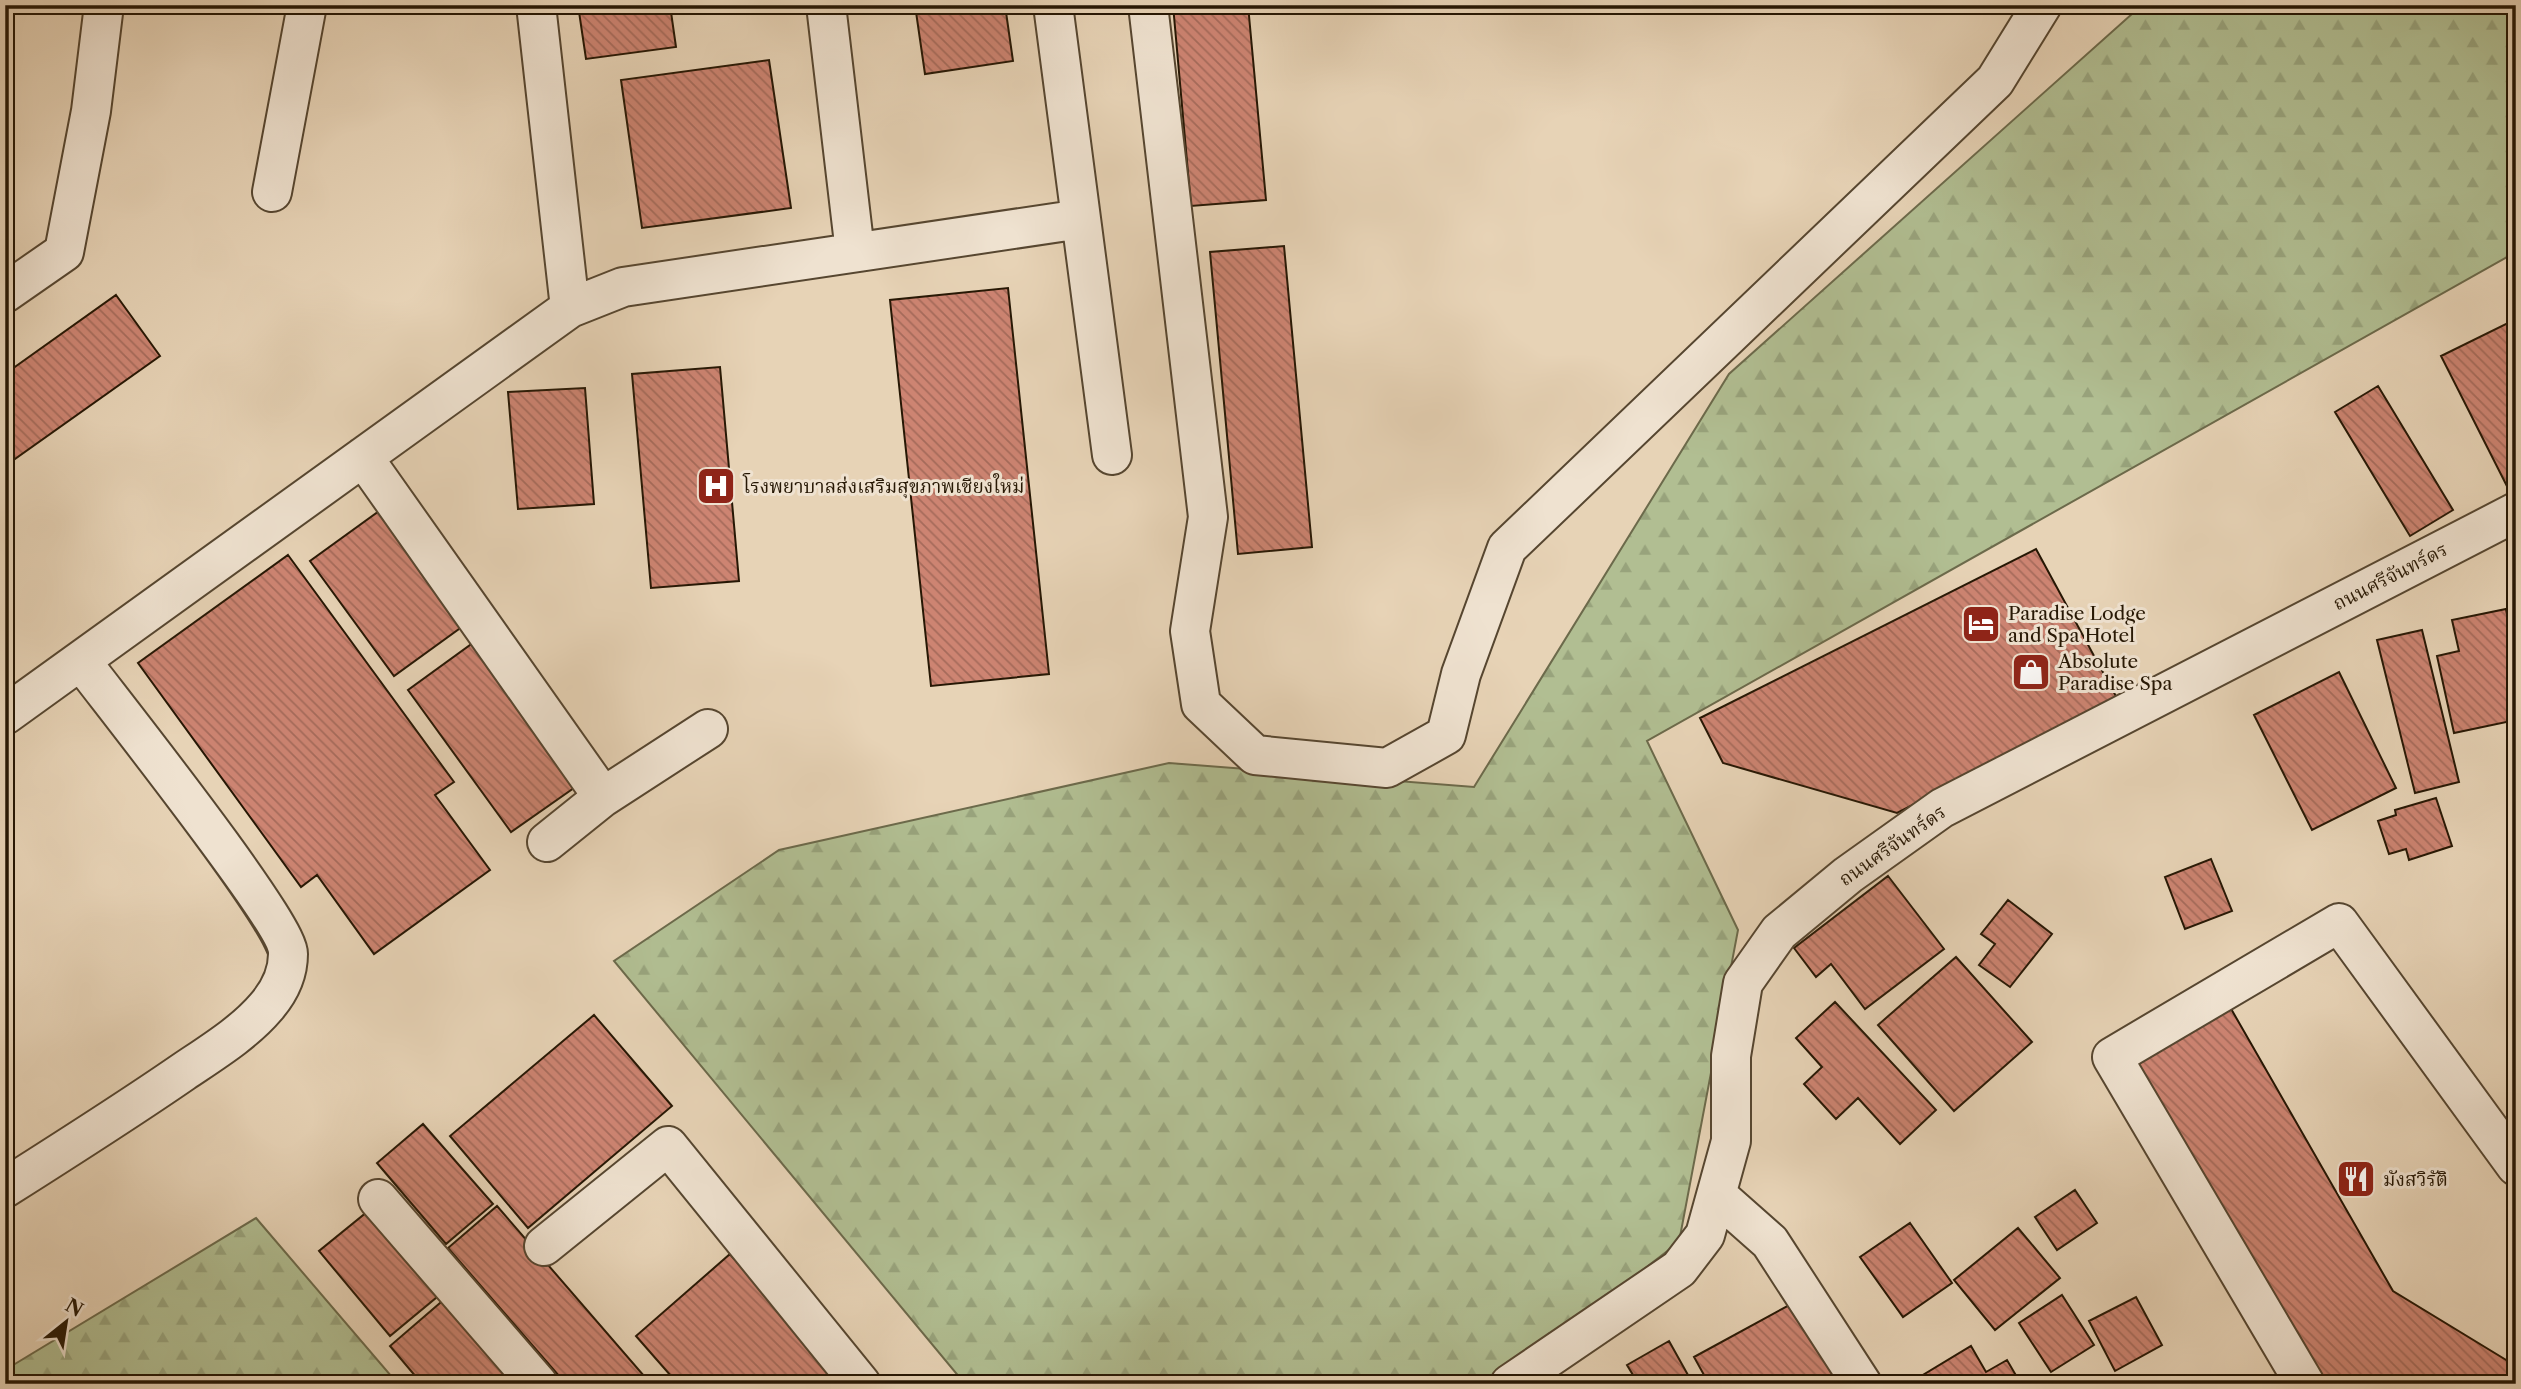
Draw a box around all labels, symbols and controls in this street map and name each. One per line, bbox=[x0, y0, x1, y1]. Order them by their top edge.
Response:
hospital icon: โรงพยาบาลส่งเสริมสุขภาพเชียงใหม่ bbox=[695, 465, 737, 507]
place label: โรงพยาบาลส่งเสริมสุขภาพเชียงใหม่ bbox=[742, 472, 1024, 499]
street label: ถนนศรีจันทร์ดร bbox=[2329, 538, 2451, 615]
place label: Paradise Lodge and Spa Hotel bbox=[2008, 602, 2146, 647]
hotel icon: Paradise Lodge and Spa Hotel bbox=[1960, 603, 2002, 645]
place label: Absolute Paradise Spa bbox=[2057, 650, 2173, 695]
shop icon: Absolute Paradise Spa bbox=[2010, 651, 2052, 693]
street label: ถนนศรีจันทร์ดร bbox=[1834, 800, 1950, 891]
restaurant icon: มังสวิรัติ bbox=[2335, 1158, 2377, 1200]
place label: มังสวิรัติ bbox=[2383, 1168, 2448, 1191]
north arrow bbox=[32, 1288, 102, 1358]
text: N bbox=[61, 1294, 87, 1322]

